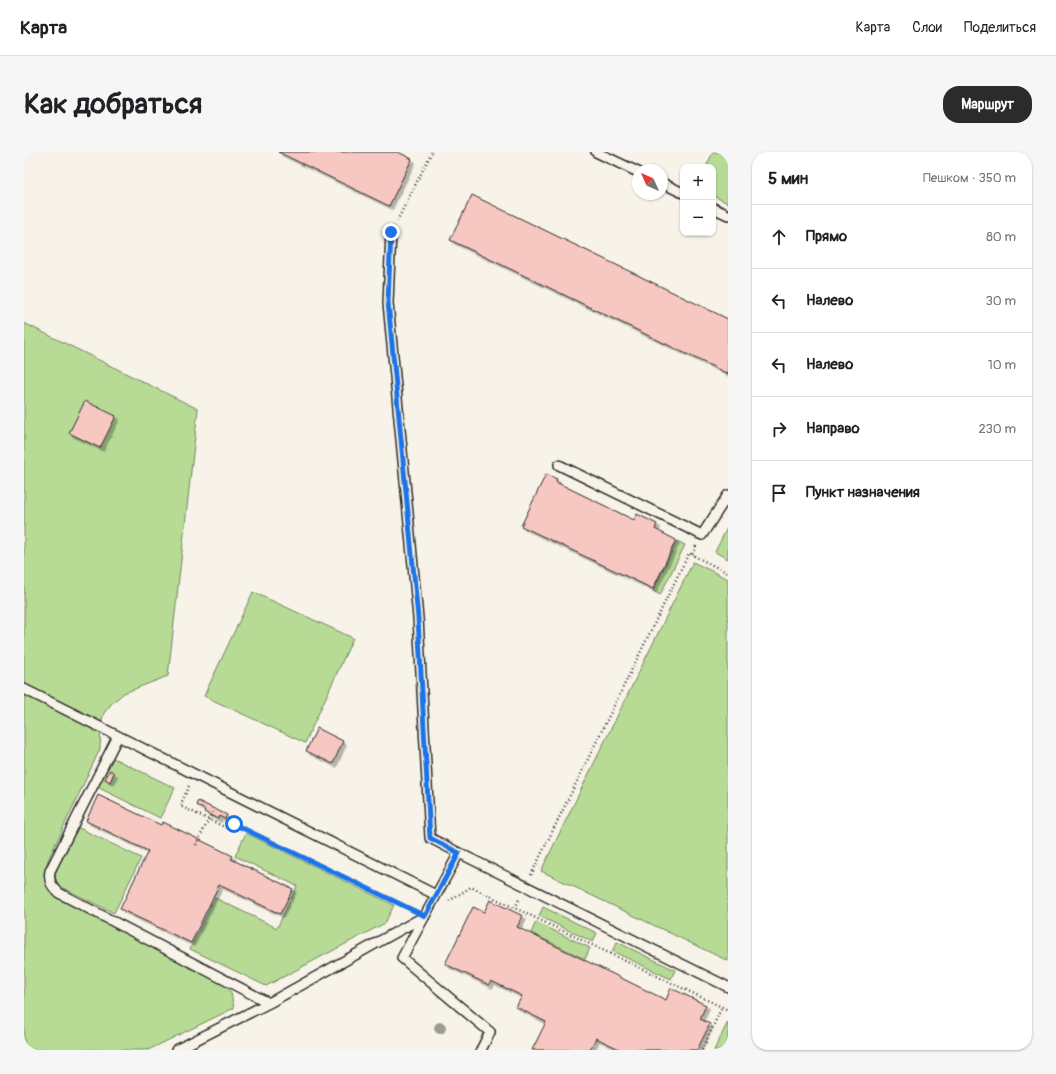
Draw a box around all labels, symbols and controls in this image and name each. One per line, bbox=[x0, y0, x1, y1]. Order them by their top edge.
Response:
text: Карта bbox=[20, 16, 67, 40]
text: Карта bbox=[856, 19, 890, 36]
text: Слои bbox=[912, 19, 942, 36]
text: Поделиться bbox=[964, 19, 1036, 36]
button: Маршрут bbox=[943, 86, 1032, 123]
text: Как добраться bbox=[24, 87, 202, 122]
north arrow bbox=[632, 164, 668, 200]
map controls bbox=[680, 164, 716, 236]
button: + bbox=[680, 164, 716, 200]
text: 5 мин bbox=[768, 168, 808, 189]
text: Пешком · 350 m bbox=[923, 170, 1016, 186]
button: − bbox=[680, 200, 716, 236]
route end bbox=[382, 223, 400, 241]
icon: ahead bbox=[768, 226, 790, 248]
text: Прямо bbox=[806, 227, 847, 246]
text: 80 m bbox=[986, 229, 1016, 245]
icon: left bbox=[768, 290, 790, 312]
text: Налево bbox=[806, 291, 853, 310]
text: 30 m bbox=[986, 293, 1016, 309]
icon: left bbox=[768, 354, 790, 376]
text: Налево bbox=[806, 355, 853, 374]
text: 10 m bbox=[988, 357, 1016, 373]
icon: right bbox=[768, 418, 790, 440]
text: Направо bbox=[806, 419, 860, 438]
text: 230 m bbox=[979, 421, 1016, 437]
icon: arrive bbox=[768, 482, 790, 504]
text: Пункт назначения bbox=[806, 483, 920, 502]
route start bbox=[225, 815, 243, 833]

